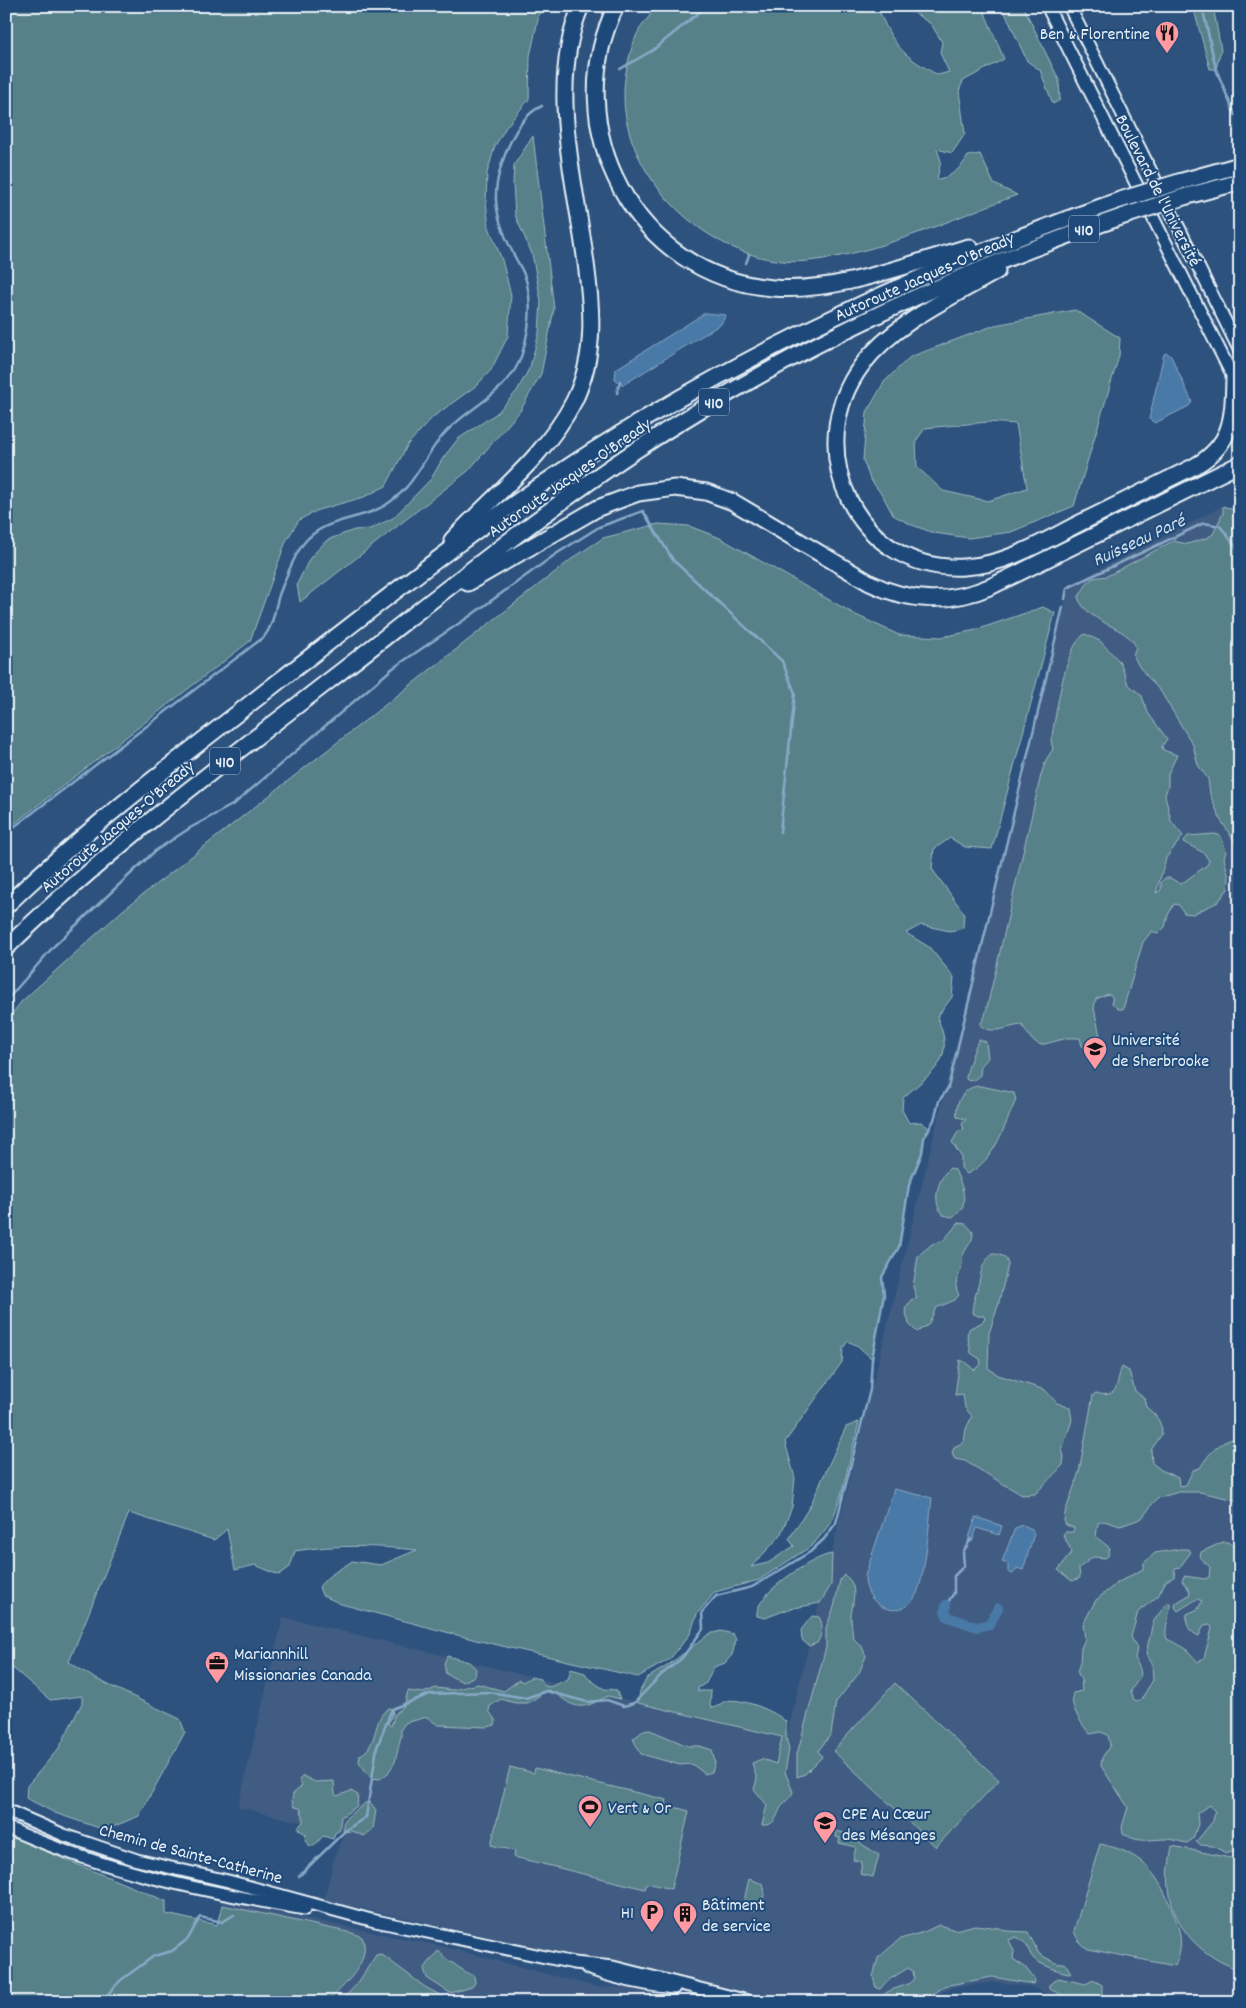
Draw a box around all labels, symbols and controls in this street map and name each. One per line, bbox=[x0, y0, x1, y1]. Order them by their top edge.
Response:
restaurant icon: Ben & Florentine bbox=[1154, 20, 1180, 54]
place label: Ben & Florentine bbox=[1040, 23, 1150, 48]
street label: Boulevard de l'Université bbox=[1108, 111, 1206, 272]
road number: 410 bbox=[1069, 215, 1099, 242]
street label: Autoroute Jacques-O'Bready bbox=[831, 227, 1019, 329]
road number: 410 bbox=[699, 388, 729, 416]
street label: Autoroute Jacques-O'Bready bbox=[484, 413, 658, 545]
water label: Ruisseau Paré bbox=[1089, 508, 1192, 575]
road number: 410 bbox=[210, 748, 240, 774]
street label: Autoroute Jacques-O'Bready bbox=[36, 755, 202, 900]
place label: Université de Sherbrooke bbox=[1112, 1029, 1209, 1075]
school or university icon: Université de Sherbrooke bbox=[1082, 1036, 1108, 1070]
place label: Mariannhill Missionaries Canada bbox=[234, 1643, 372, 1689]
office icon: Mariannhill Missionaries Canada bbox=[204, 1650, 230, 1684]
sports icon: Vert & Or bbox=[577, 1794, 603, 1828]
place label: Vert & Or bbox=[608, 1797, 671, 1822]
place label: CPE Au Cœur des Mésanges bbox=[842, 1803, 936, 1849]
school or university icon: CPE Au Cœur des Mésanges bbox=[812, 1810, 838, 1844]
street label: Chemin de Sainte-Catherine bbox=[96, 1819, 285, 1892]
place label: Bâtiment de service bbox=[702, 1894, 771, 1940]
parking icon: H1 bbox=[639, 1899, 665, 1933]
building icon: Bâtiment de service bbox=[672, 1901, 698, 1935]
place label: H1 bbox=[621, 1902, 634, 1927]

